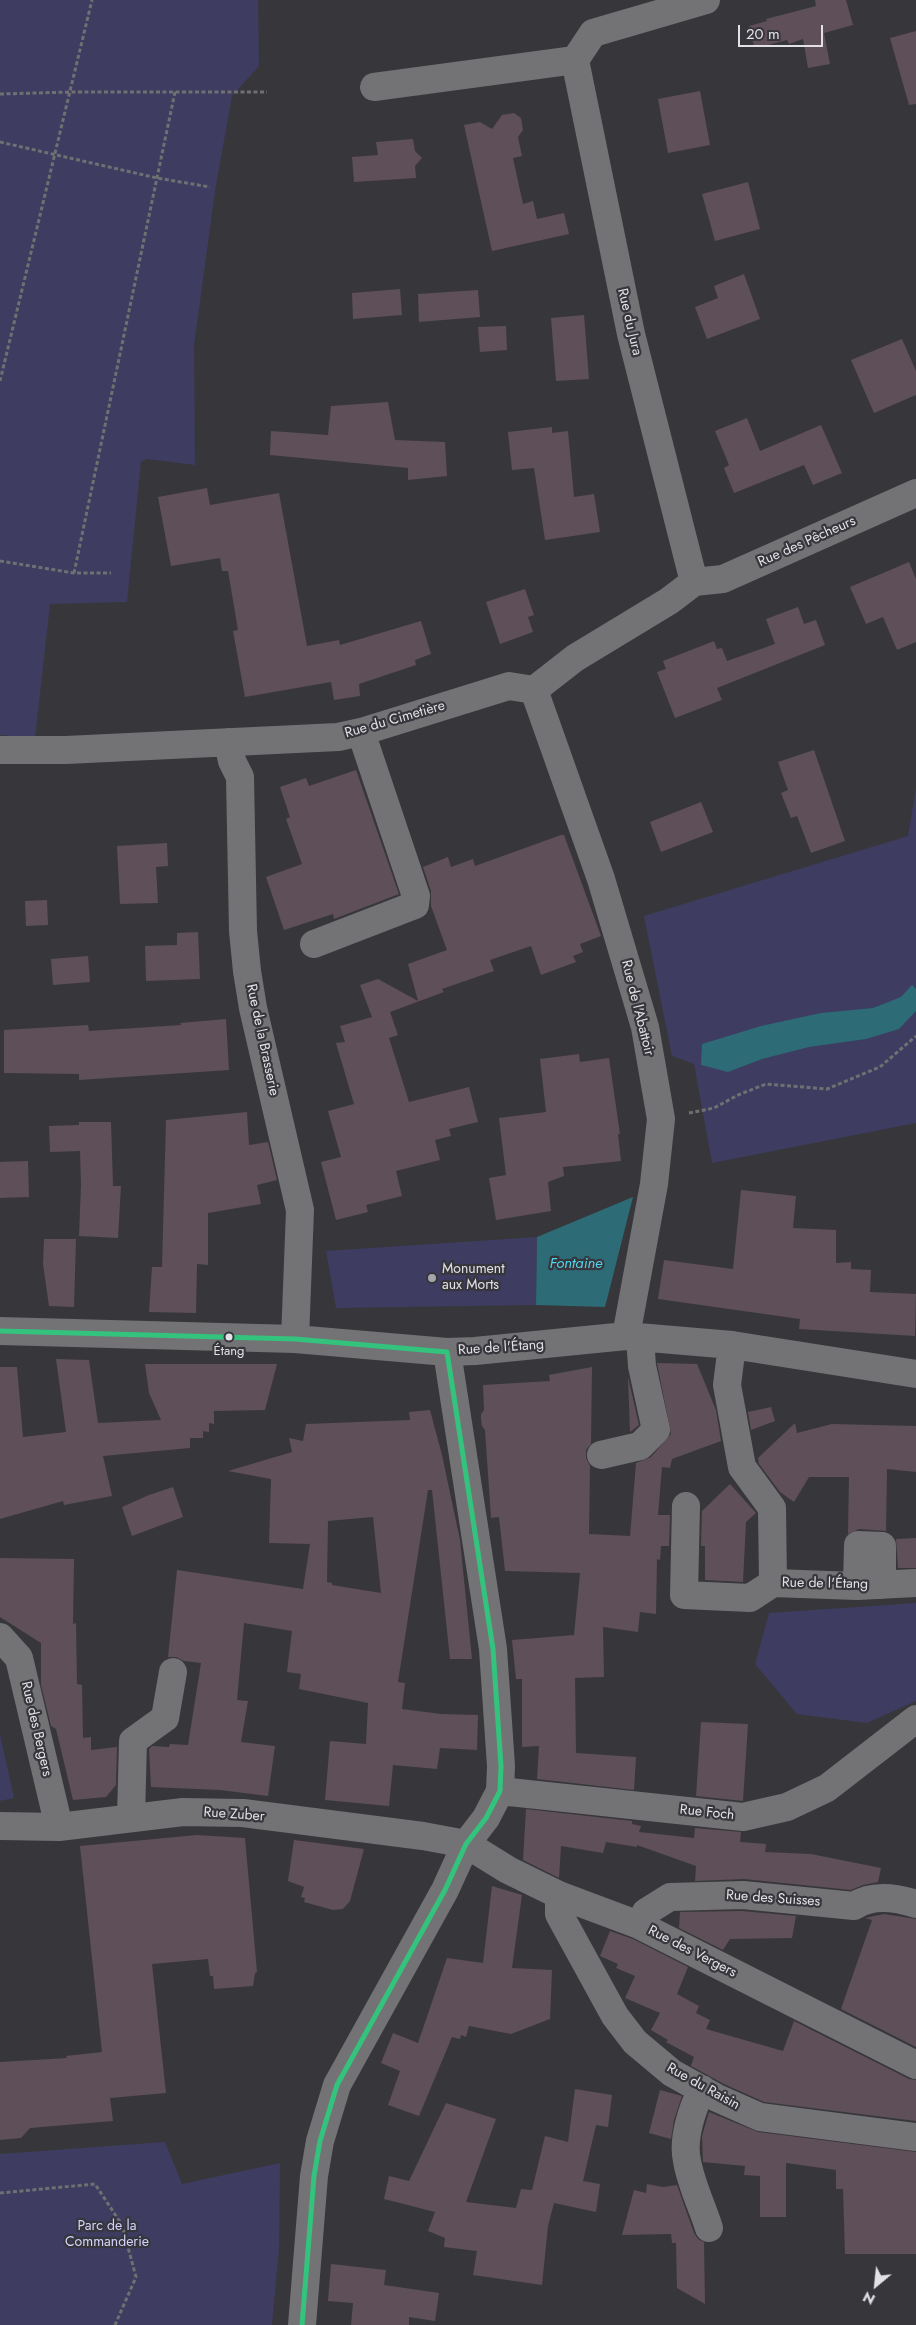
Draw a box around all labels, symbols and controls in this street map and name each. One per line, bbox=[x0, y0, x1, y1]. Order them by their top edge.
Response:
scale bar bbox=[741, 15, 826, 47]
text: 20 m bbox=[746, 23, 780, 45]
street label: Rue du Jura bbox=[613, 287, 645, 357]
street label: Rue des Pêcheurs bbox=[756, 513, 858, 571]
street label: Rue du Cimetière bbox=[343, 698, 447, 742]
street label: Rue de l'Abattoir bbox=[617, 958, 657, 1058]
street label: Rue de la Brasserie bbox=[242, 983, 282, 1097]
water label: Fontaine bbox=[549, 1255, 603, 1273]
place label: Monument aux Morts bbox=[442, 1262, 505, 1294]
marker: Monument aux Morts bbox=[426, 1272, 438, 1284]
marker: Étang bbox=[224, 1332, 234, 1342]
street label: Rue de l'Étang bbox=[457, 1337, 545, 1359]
place label: Étang bbox=[214, 1344, 244, 1360]
street label: Rue de l'Étang bbox=[782, 1575, 868, 1593]
street label: Rue des Bergers bbox=[17, 1680, 55, 1778]
street label: Rue Foch bbox=[679, 1802, 735, 1824]
street label: Rue Zuber bbox=[203, 1804, 265, 1826]
street label: Rue des Suisses bbox=[725, 1887, 821, 1911]
street label: Rue des Vergers bbox=[645, 1922, 739, 1982]
street label: Rue du Raisin bbox=[664, 2060, 742, 2114]
park label: Parc de la Commanderie bbox=[65, 2219, 149, 2252]
north arrow bbox=[851, 2260, 901, 2310]
text: N bbox=[859, 2287, 879, 2310]

